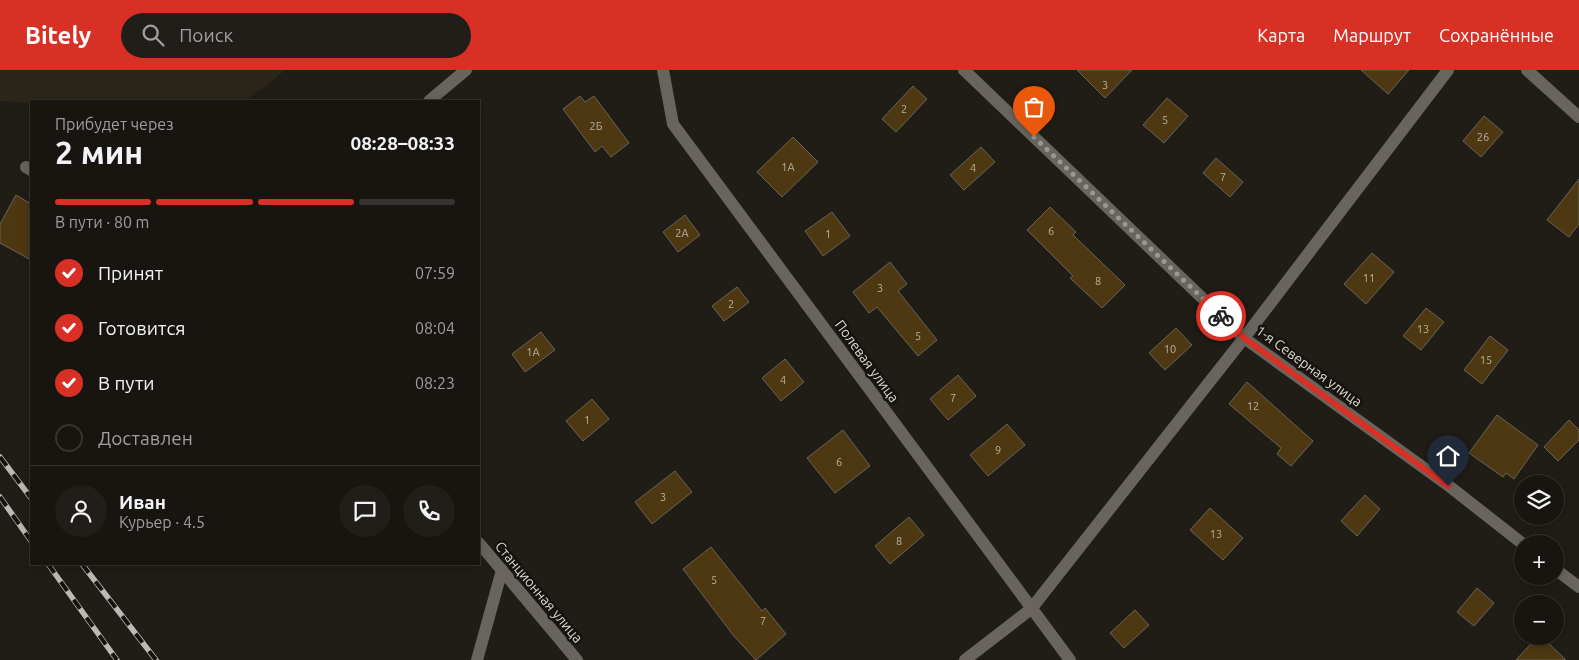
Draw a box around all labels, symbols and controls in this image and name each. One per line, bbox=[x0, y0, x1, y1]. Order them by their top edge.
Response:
search box bbox=[121, 13, 471, 58]
icon: search bbox=[139, 21, 167, 49]
text: Bitely bbox=[25, 22, 91, 49]
text: Поиск bbox=[179, 24, 233, 46]
text: Карта bbox=[1257, 25, 1305, 45]
text: Маршрут bbox=[1333, 25, 1411, 45]
text: Сохранённые bbox=[1439, 25, 1554, 45]
house number: 3 bbox=[1102, 79, 1108, 91]
pin bbox=[1013, 86, 1055, 137]
icon: bag bbox=[1020, 93, 1048, 121]
house number: 2 bbox=[901, 103, 907, 115]
house number: 5 bbox=[1162, 114, 1168, 126]
text: Прибудет через bbox=[55, 115, 174, 133]
house number: 2Б bbox=[590, 120, 603, 132]
house number: 26 bbox=[1477, 131, 1489, 143]
text: 08:28–08:33 bbox=[350, 132, 455, 154]
text: 2 мин bbox=[55, 134, 143, 170]
house number: 1А bbox=[781, 161, 796, 173]
house number: 4 bbox=[970, 162, 976, 174]
house number: 7 bbox=[1220, 171, 1226, 183]
text: В пути · 80 m bbox=[55, 213, 149, 231]
house number: 6 bbox=[1048, 225, 1054, 237]
house number: 2А bbox=[675, 227, 690, 239]
house number: 1 bbox=[825, 228, 831, 240]
icon: check bbox=[55, 259, 83, 287]
text: Принят bbox=[98, 262, 163, 284]
text: 07:59 bbox=[415, 264, 455, 282]
house number: 11 bbox=[1363, 272, 1375, 284]
house number: 8 bbox=[1095, 275, 1101, 287]
house number: 3 bbox=[877, 282, 883, 294]
courier bbox=[1196, 291, 1246, 341]
house number: 2 bbox=[728, 298, 734, 310]
icon: bike bbox=[1207, 302, 1235, 330]
icon: check bbox=[55, 314, 83, 342]
text: Готовится bbox=[98, 317, 185, 339]
street label: Полевая улица bbox=[832, 317, 902, 405]
text: 08:04 bbox=[415, 319, 455, 337]
street label: 1-я Северная улица bbox=[1253, 322, 1365, 410]
house number: 13 bbox=[1417, 323, 1429, 335]
house number: 5 bbox=[915, 330, 921, 342]
house number: 10 bbox=[1164, 343, 1176, 355]
house number: 1А bbox=[526, 346, 541, 358]
house number: 15 bbox=[1480, 354, 1492, 366]
icon: check bbox=[55, 369, 83, 397]
text: В пути bbox=[98, 372, 155, 394]
text: 08:23 bbox=[415, 374, 455, 392]
house number: 4 bbox=[780, 374, 786, 386]
house number: 7 bbox=[950, 392, 956, 404]
house number: 12 bbox=[1247, 400, 1259, 412]
house number: 1 bbox=[584, 414, 590, 426]
text: Доставлен bbox=[98, 427, 193, 449]
pin bbox=[1427, 435, 1469, 486]
icon: home bbox=[1434, 442, 1462, 470]
house number: 9 bbox=[995, 444, 1001, 456]
house number: 6 bbox=[836, 456, 842, 468]
map controls bbox=[1514, 475, 1564, 645]
button: layers bbox=[1514, 475, 1564, 525]
button: person bbox=[55, 485, 107, 537]
button: chat bbox=[339, 485, 391, 537]
button: phone bbox=[403, 485, 455, 537]
text: Иван bbox=[119, 491, 166, 513]
house number: 3 bbox=[660, 491, 666, 503]
text: Курьер · 4.5 bbox=[119, 513, 205, 531]
house number: 13 bbox=[1210, 528, 1222, 540]
house number: 8 bbox=[896, 535, 902, 547]
button: + bbox=[1514, 535, 1564, 585]
street label: Станционная улица bbox=[492, 538, 586, 646]
house number: 5 bbox=[711, 574, 717, 586]
button: − bbox=[1514, 595, 1564, 645]
house number: 7 bbox=[760, 615, 766, 627]

